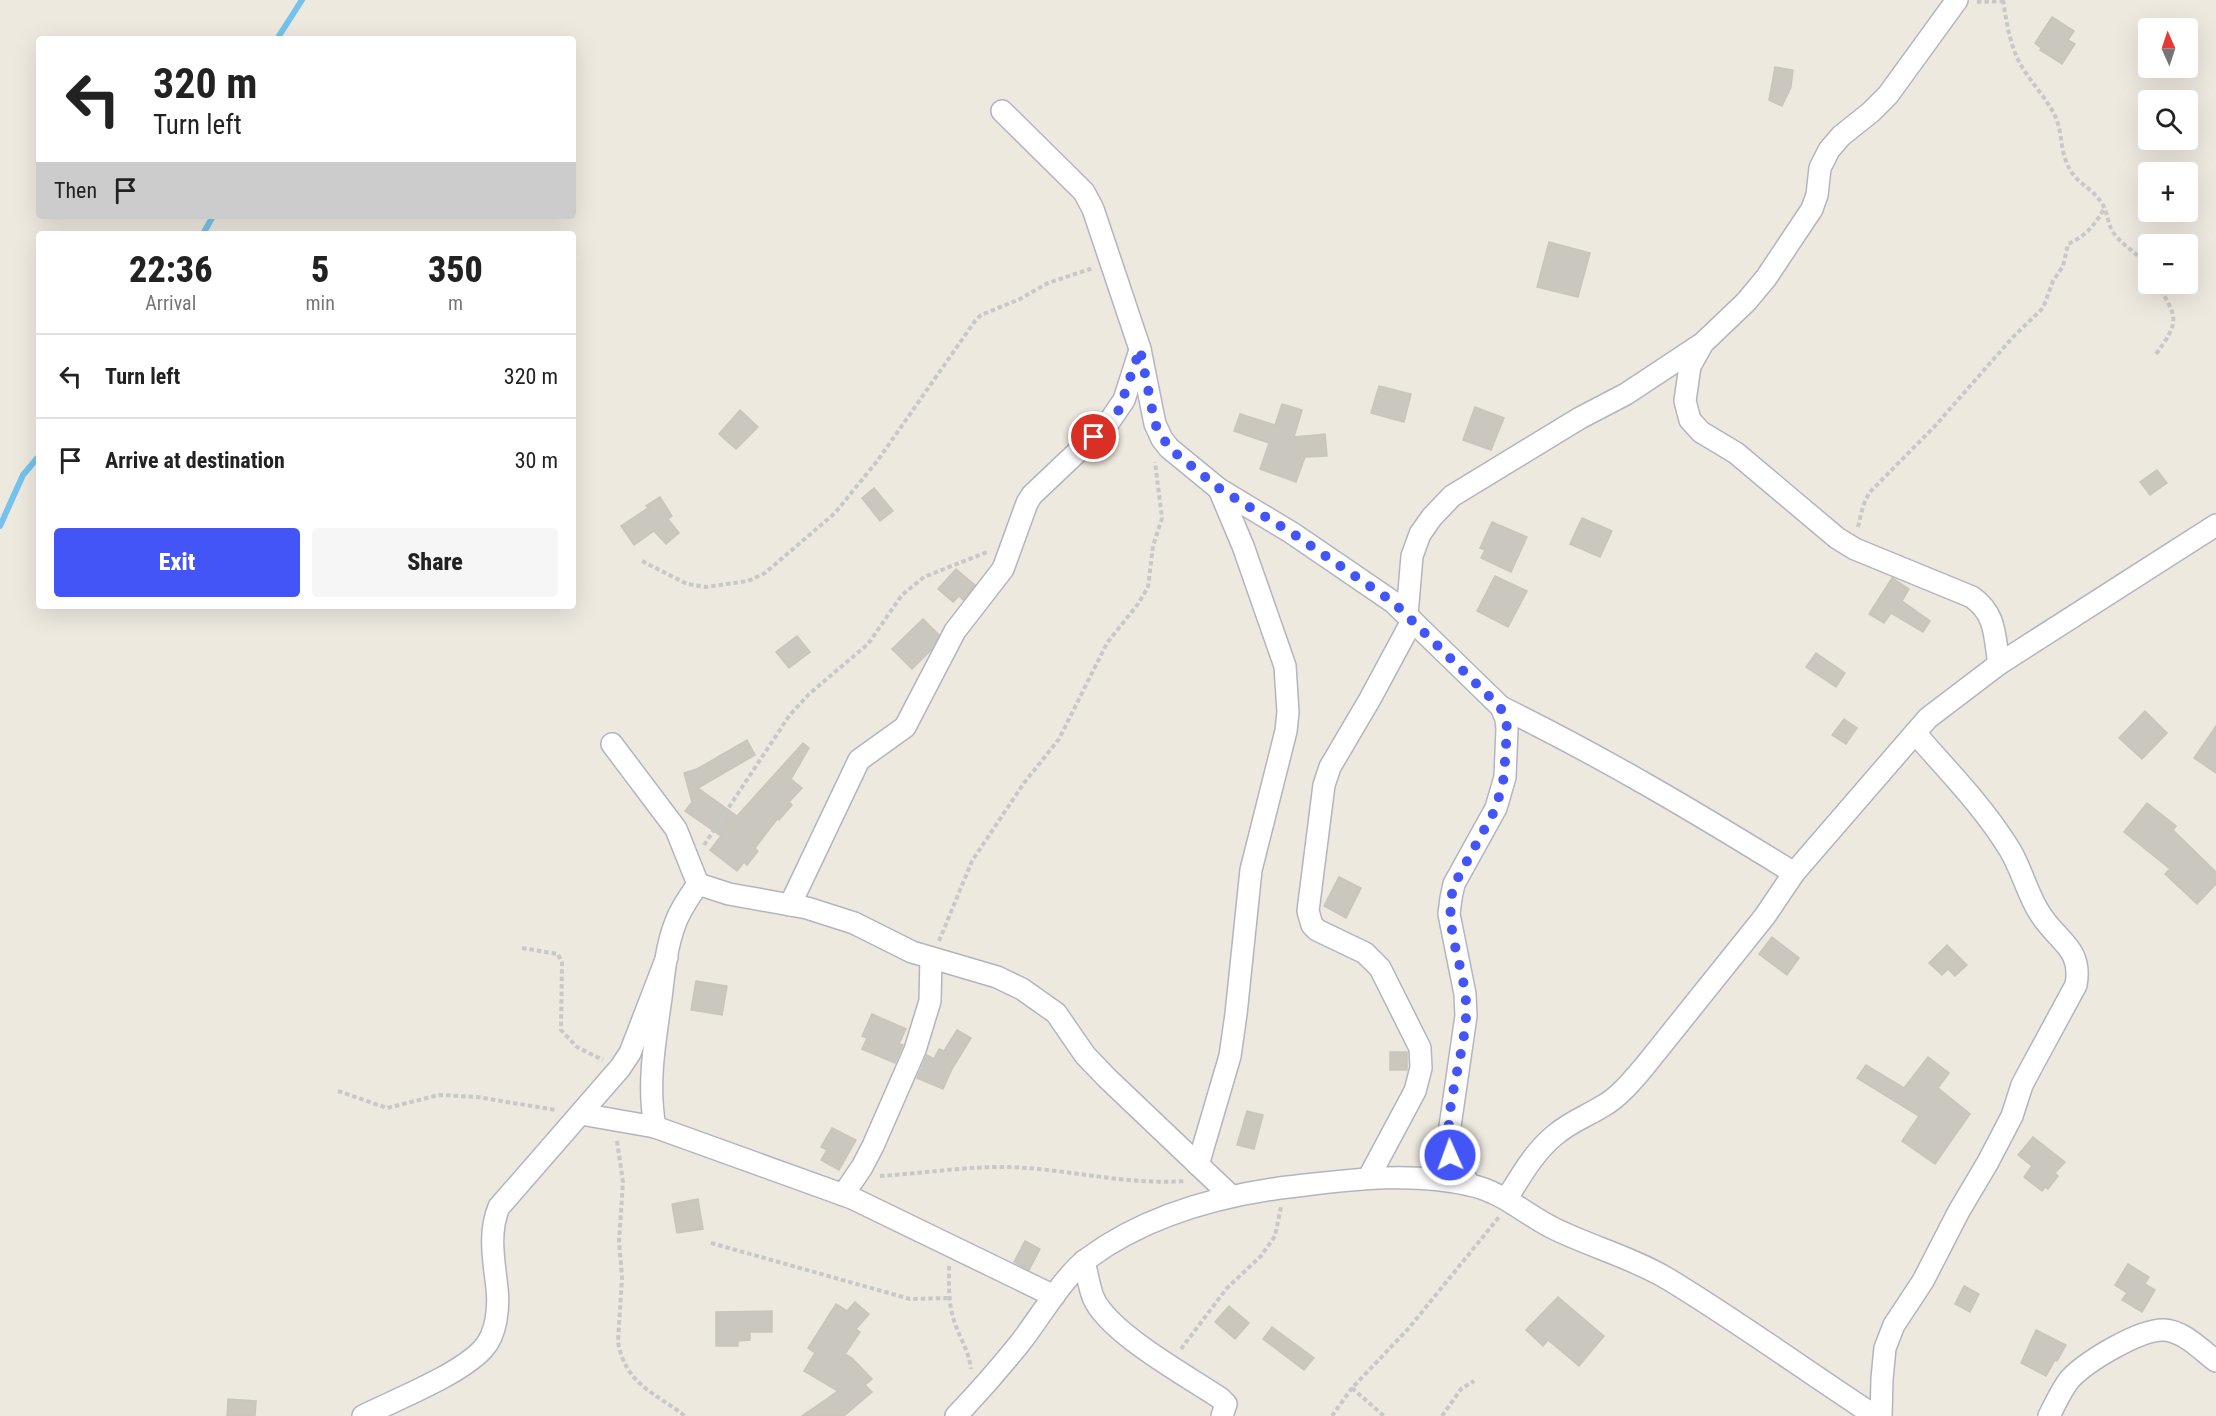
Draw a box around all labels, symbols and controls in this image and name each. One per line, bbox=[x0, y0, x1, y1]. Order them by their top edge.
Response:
north arrow bbox=[2138, 18, 2198, 78]
map controls bbox=[2138, 18, 2198, 294]
text: 320 m bbox=[153, 59, 258, 108]
icon: left bbox=[54, 60, 132, 138]
button: search bbox=[2138, 90, 2198, 150]
text: Turn left bbox=[153, 109, 242, 141]
button: + bbox=[2138, 162, 2198, 222]
icon: arrive bbox=[109, 174, 142, 207]
text: Then bbox=[54, 178, 97, 203]
button: − bbox=[2138, 234, 2198, 294]
text: 22:36 bbox=[129, 249, 212, 291]
text: 5 bbox=[311, 249, 329, 291]
text: 350 bbox=[428, 249, 483, 291]
text: Arrival bbox=[145, 291, 196, 315]
text: min bbox=[306, 291, 335, 315]
text: m bbox=[448, 291, 463, 315]
icon: left bbox=[54, 360, 87, 393]
text: Turn left bbox=[105, 364, 180, 389]
text: 320 m bbox=[504, 364, 558, 389]
pin bbox=[1068, 411, 1119, 462]
icon: arrive bbox=[1077, 420, 1110, 453]
icon: arrive bbox=[54, 444, 87, 477]
text: Arrive at destination bbox=[105, 448, 285, 473]
text: 30 m bbox=[515, 448, 558, 473]
button: Exit bbox=[54, 528, 300, 597]
button: Share bbox=[312, 528, 558, 597]
position arrow bbox=[1418, 1123, 1482, 1187]

